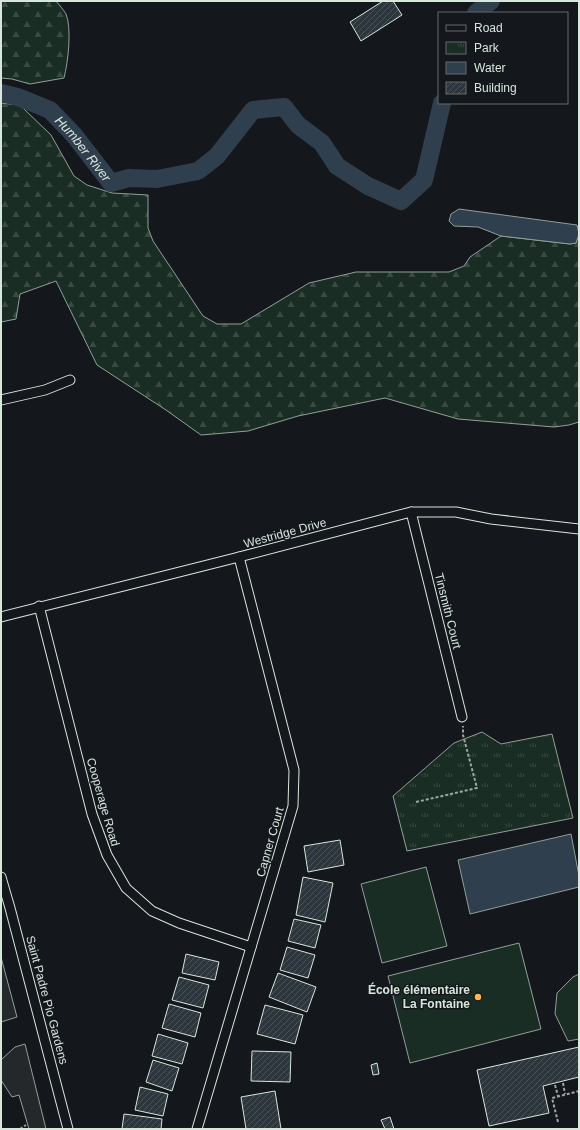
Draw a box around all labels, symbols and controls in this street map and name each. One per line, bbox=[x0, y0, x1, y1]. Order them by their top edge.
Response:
legend bbox=[438, 12, 568, 104]
text: Road bbox=[474, 21, 503, 35]
text: Park bbox=[474, 41, 500, 55]
text: Water bbox=[474, 61, 506, 75]
text: Building bbox=[474, 81, 517, 95]
water label: Humber River bbox=[52, 113, 115, 185]
street label: Westridge Drive bbox=[242, 515, 328, 551]
street label: Tinsmith Court bbox=[432, 572, 464, 651]
street label: Cooperage Road bbox=[84, 756, 122, 848]
street label: Capner Court bbox=[253, 805, 287, 879]
street label: Saint Padre Pio Gardens bbox=[23, 934, 71, 1066]
place label: École élémentaire La Fontaine bbox=[368, 982, 470, 1011]
marker: École élémentaire La Fontaine bbox=[473, 992, 483, 1002]

